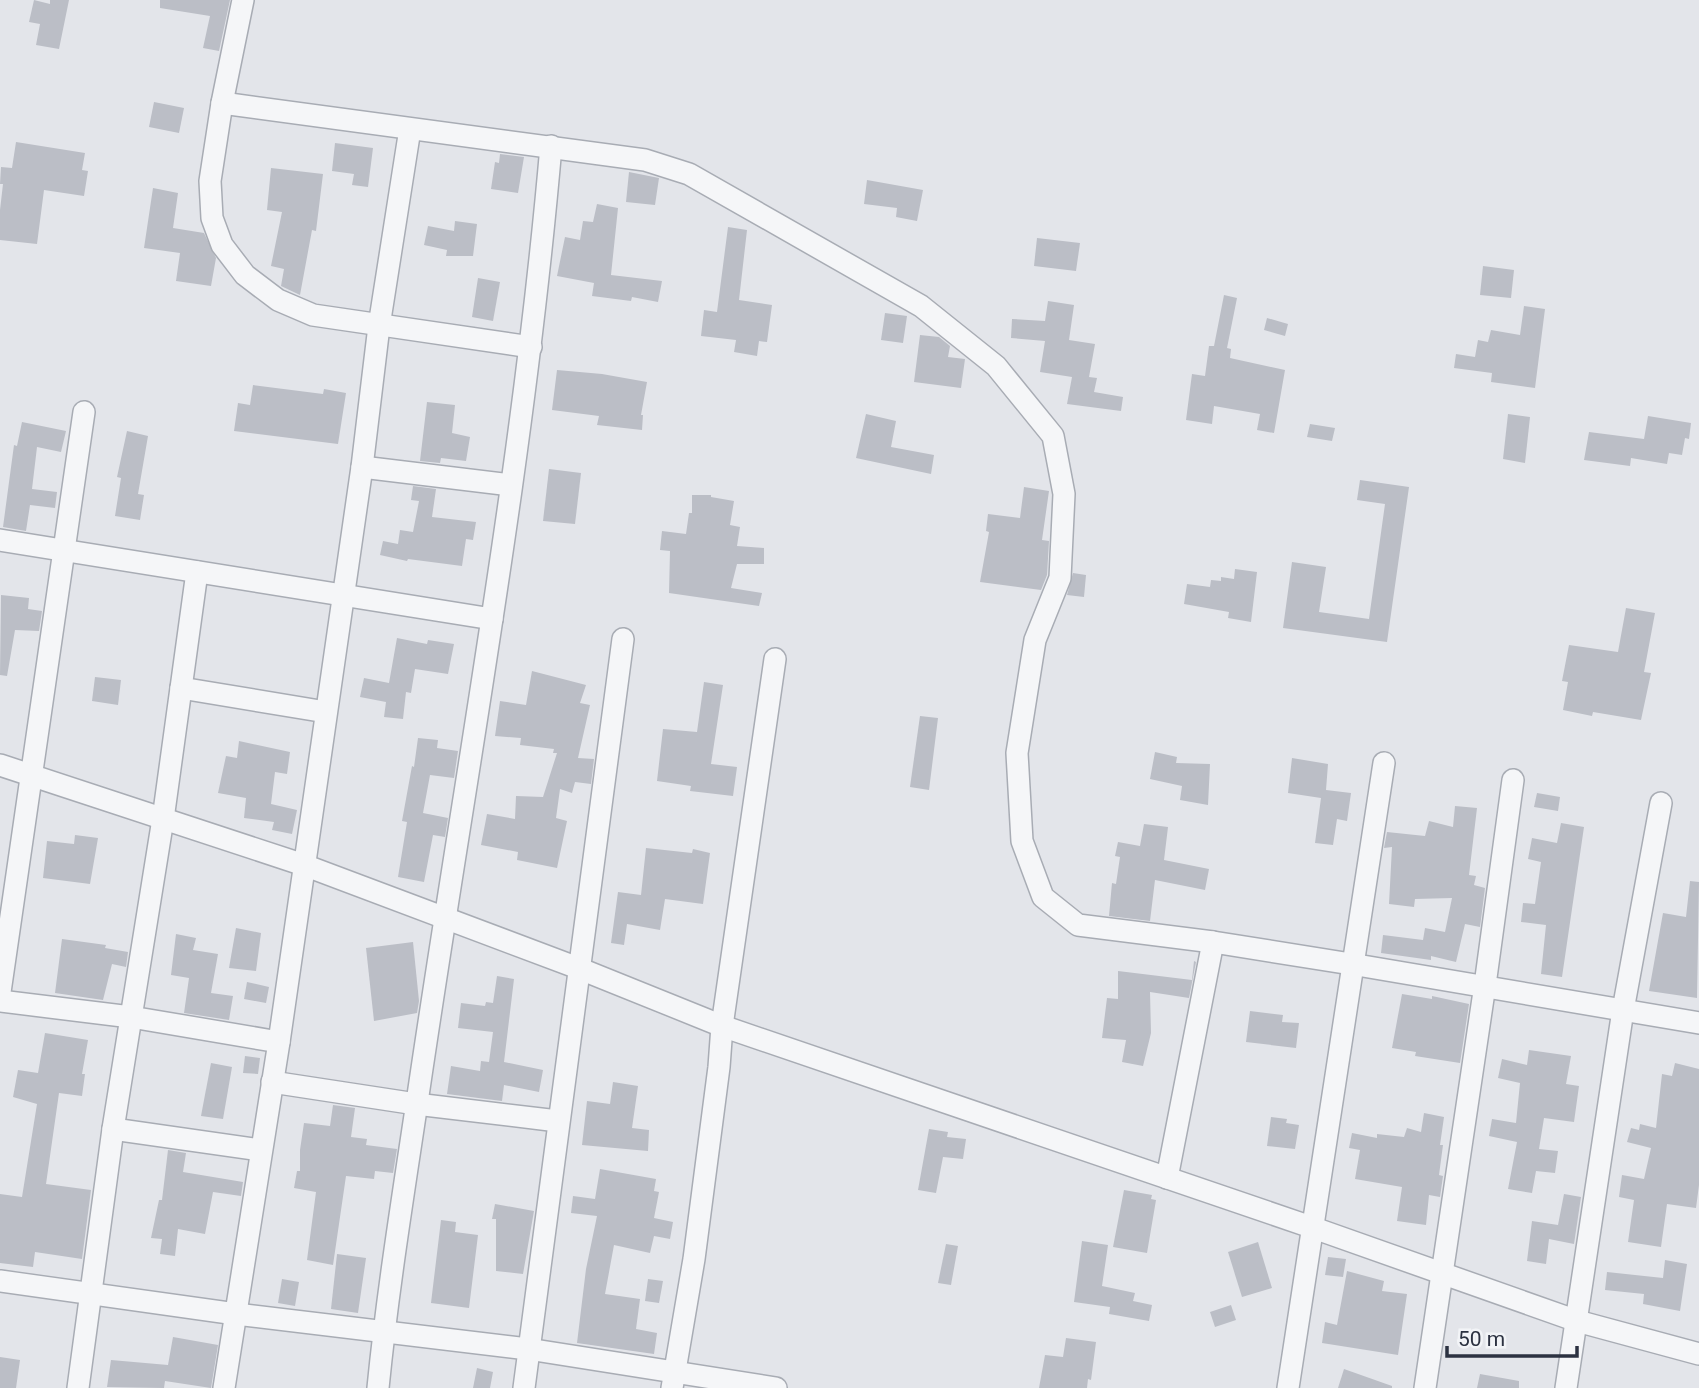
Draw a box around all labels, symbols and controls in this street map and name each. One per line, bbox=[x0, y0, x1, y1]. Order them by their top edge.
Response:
scale bar bbox=[1447, 1314, 1576, 1358]
text: 50 m bbox=[1458, 1327, 1505, 1351]

